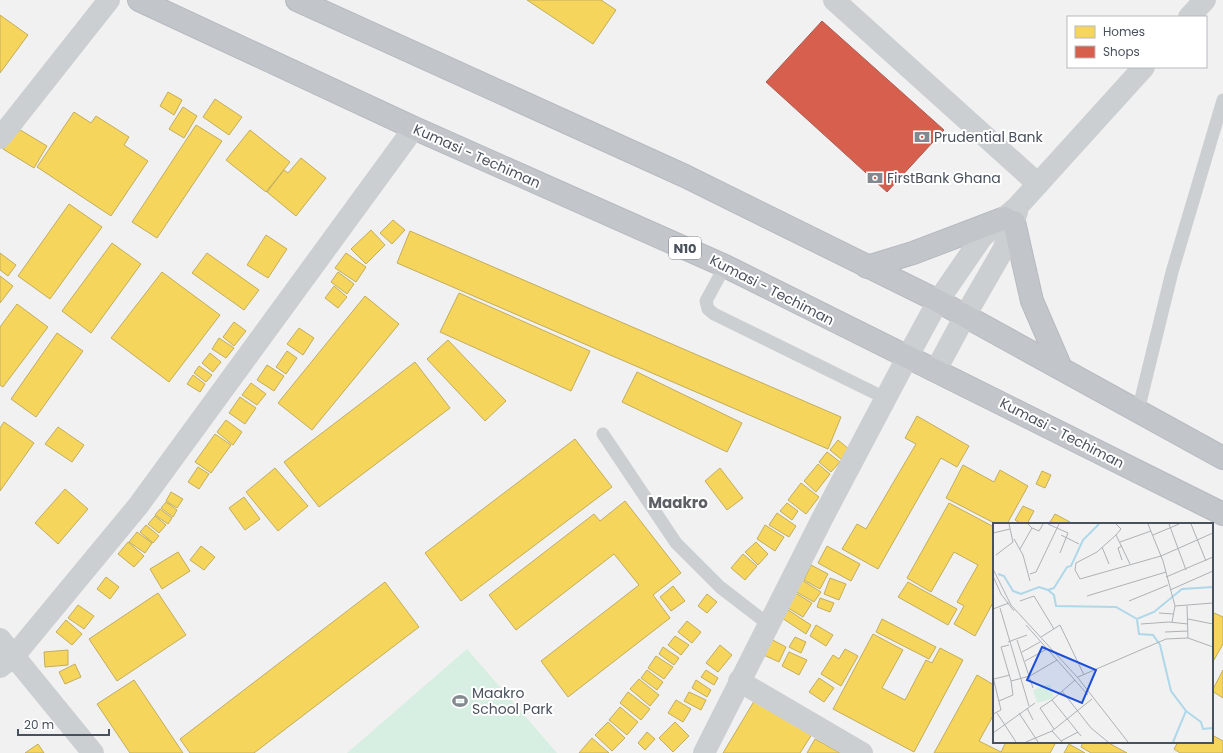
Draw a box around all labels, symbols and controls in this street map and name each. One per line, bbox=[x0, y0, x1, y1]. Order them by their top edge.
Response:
legend bbox=[1067, 16, 1207, 68]
text: Homes bbox=[1103, 23, 1145, 40]
text: Shops bbox=[1103, 43, 1140, 60]
street label: Kumasi - Techiman bbox=[410, 119, 544, 193]
place label: Prudential Bank bbox=[934, 127, 1044, 147]
bank icon: Prudential Bank bbox=[913, 128, 931, 146]
place label: FirstBank Ghana bbox=[887, 168, 1001, 188]
bank icon: FirstBank Ghana bbox=[866, 169, 884, 187]
road number: N10 bbox=[669, 237, 701, 259]
street label: Kumasi - Techiman bbox=[706, 250, 838, 330]
street label: Kumasi - Techiman bbox=[996, 393, 1128, 473]
district label: Maakro bbox=[648, 492, 708, 513]
inset map bbox=[993, 523, 1213, 743]
place label: Maakro School Park bbox=[472, 683, 554, 719]
sports icon: Maakro School Park bbox=[451, 692, 469, 710]
scale bar bbox=[18, 711, 109, 737]
text: 20 m bbox=[24, 716, 54, 733]

